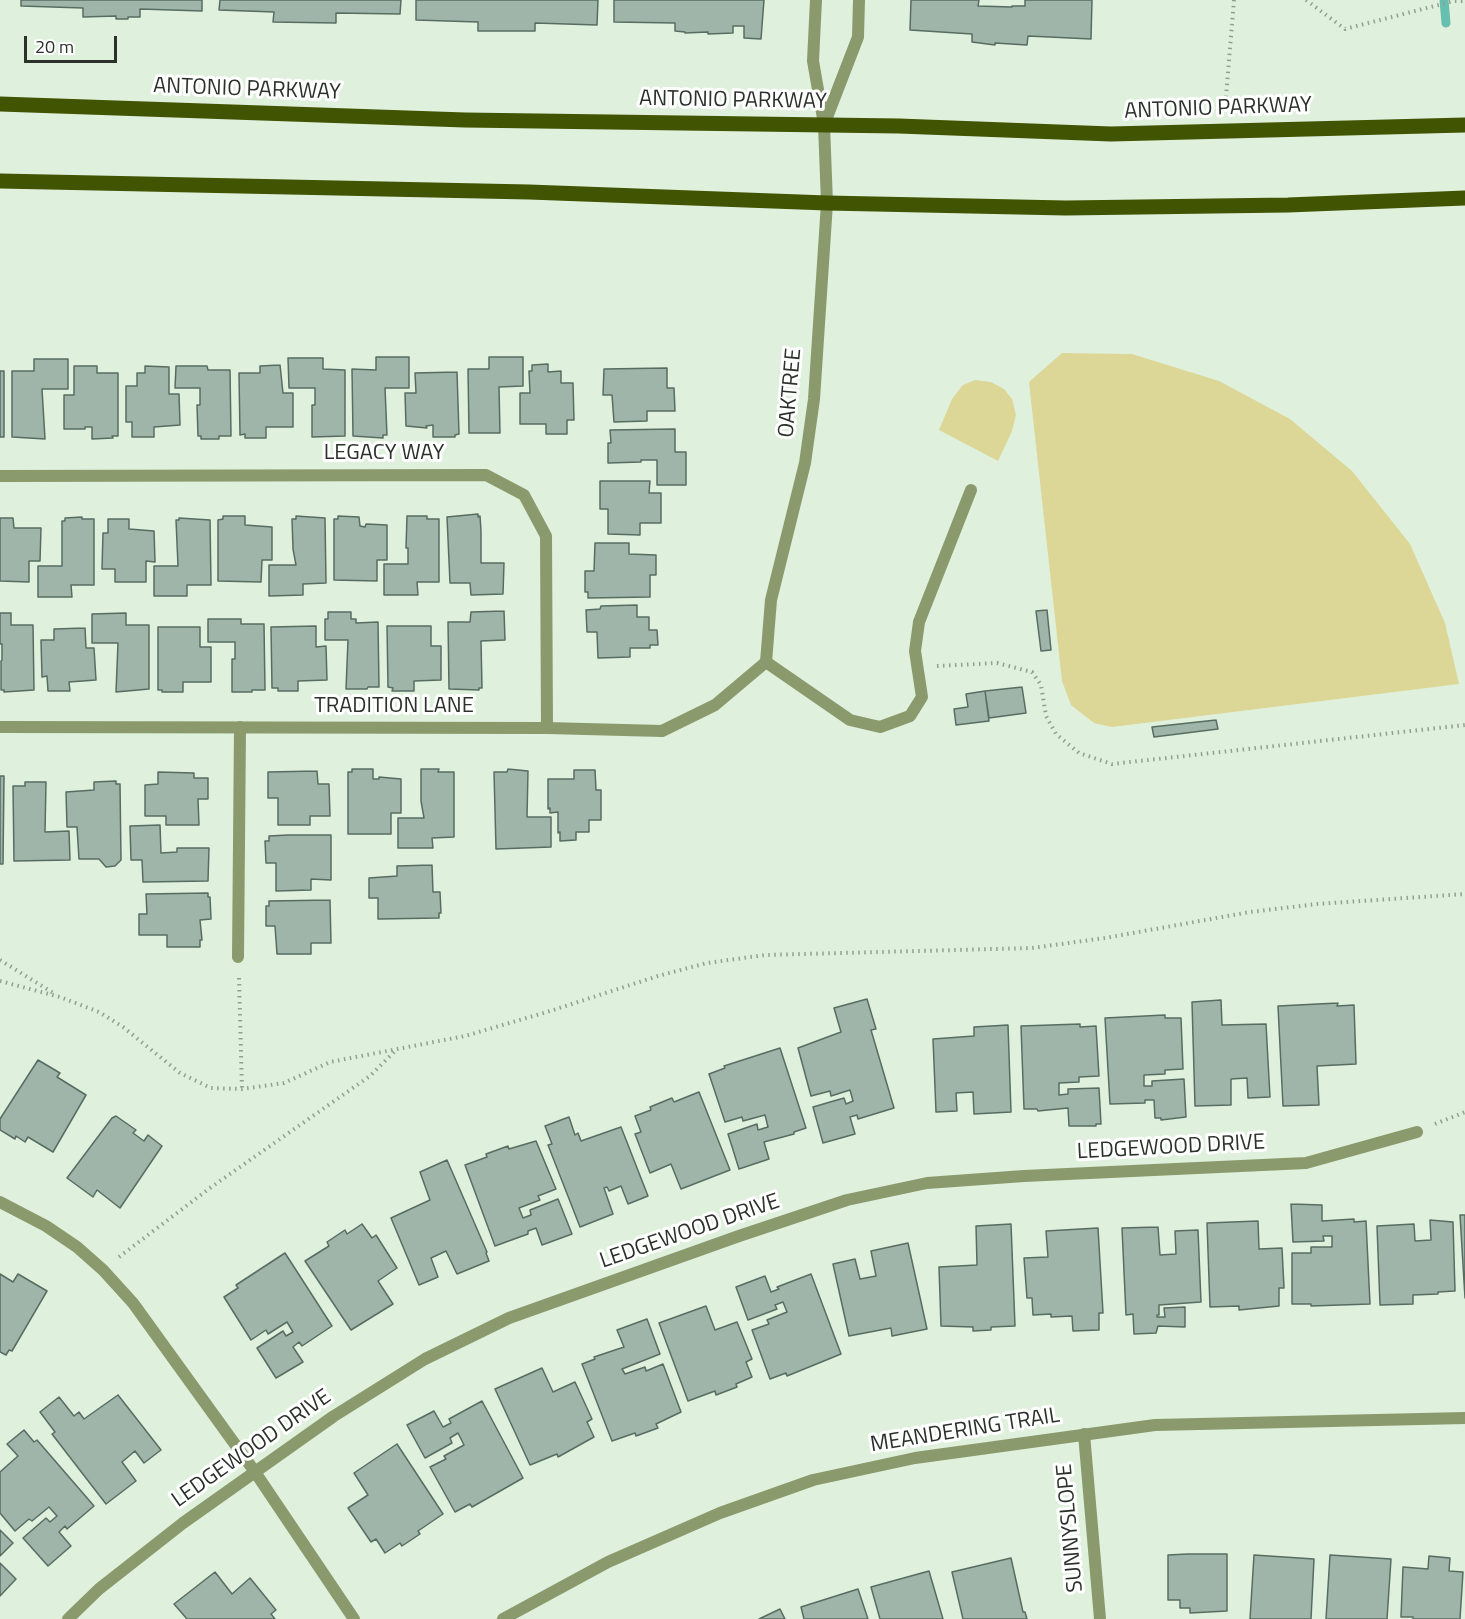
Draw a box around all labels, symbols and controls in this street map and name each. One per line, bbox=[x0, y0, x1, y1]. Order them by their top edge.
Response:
scale bar bbox=[27, 24, 120, 62]
text: 20 m bbox=[35, 33, 74, 60]
street label: ANTONIO PARKWAY bbox=[153, 74, 341, 106]
street label: ANTONIO PARKWAY bbox=[639, 86, 827, 116]
street label: ANTONIO PARKWAY bbox=[1124, 93, 1312, 125]
street label: OAKTREE bbox=[774, 347, 808, 439]
street label: LEGACY WAY bbox=[324, 441, 444, 467]
street label: TRADITION LANE bbox=[314, 694, 474, 720]
street label: LEDGEWOOD DRIVE bbox=[1076, 1130, 1266, 1166]
street label: LEDGEWOOD DRIVE bbox=[597, 1189, 783, 1275]
street label: LEDGEWOOD DRIVE bbox=[167, 1384, 337, 1514]
street label: MEANDERING TRAIL bbox=[868, 1403, 1062, 1459]
street label: SUNNYSLOPE bbox=[1052, 1463, 1090, 1593]

